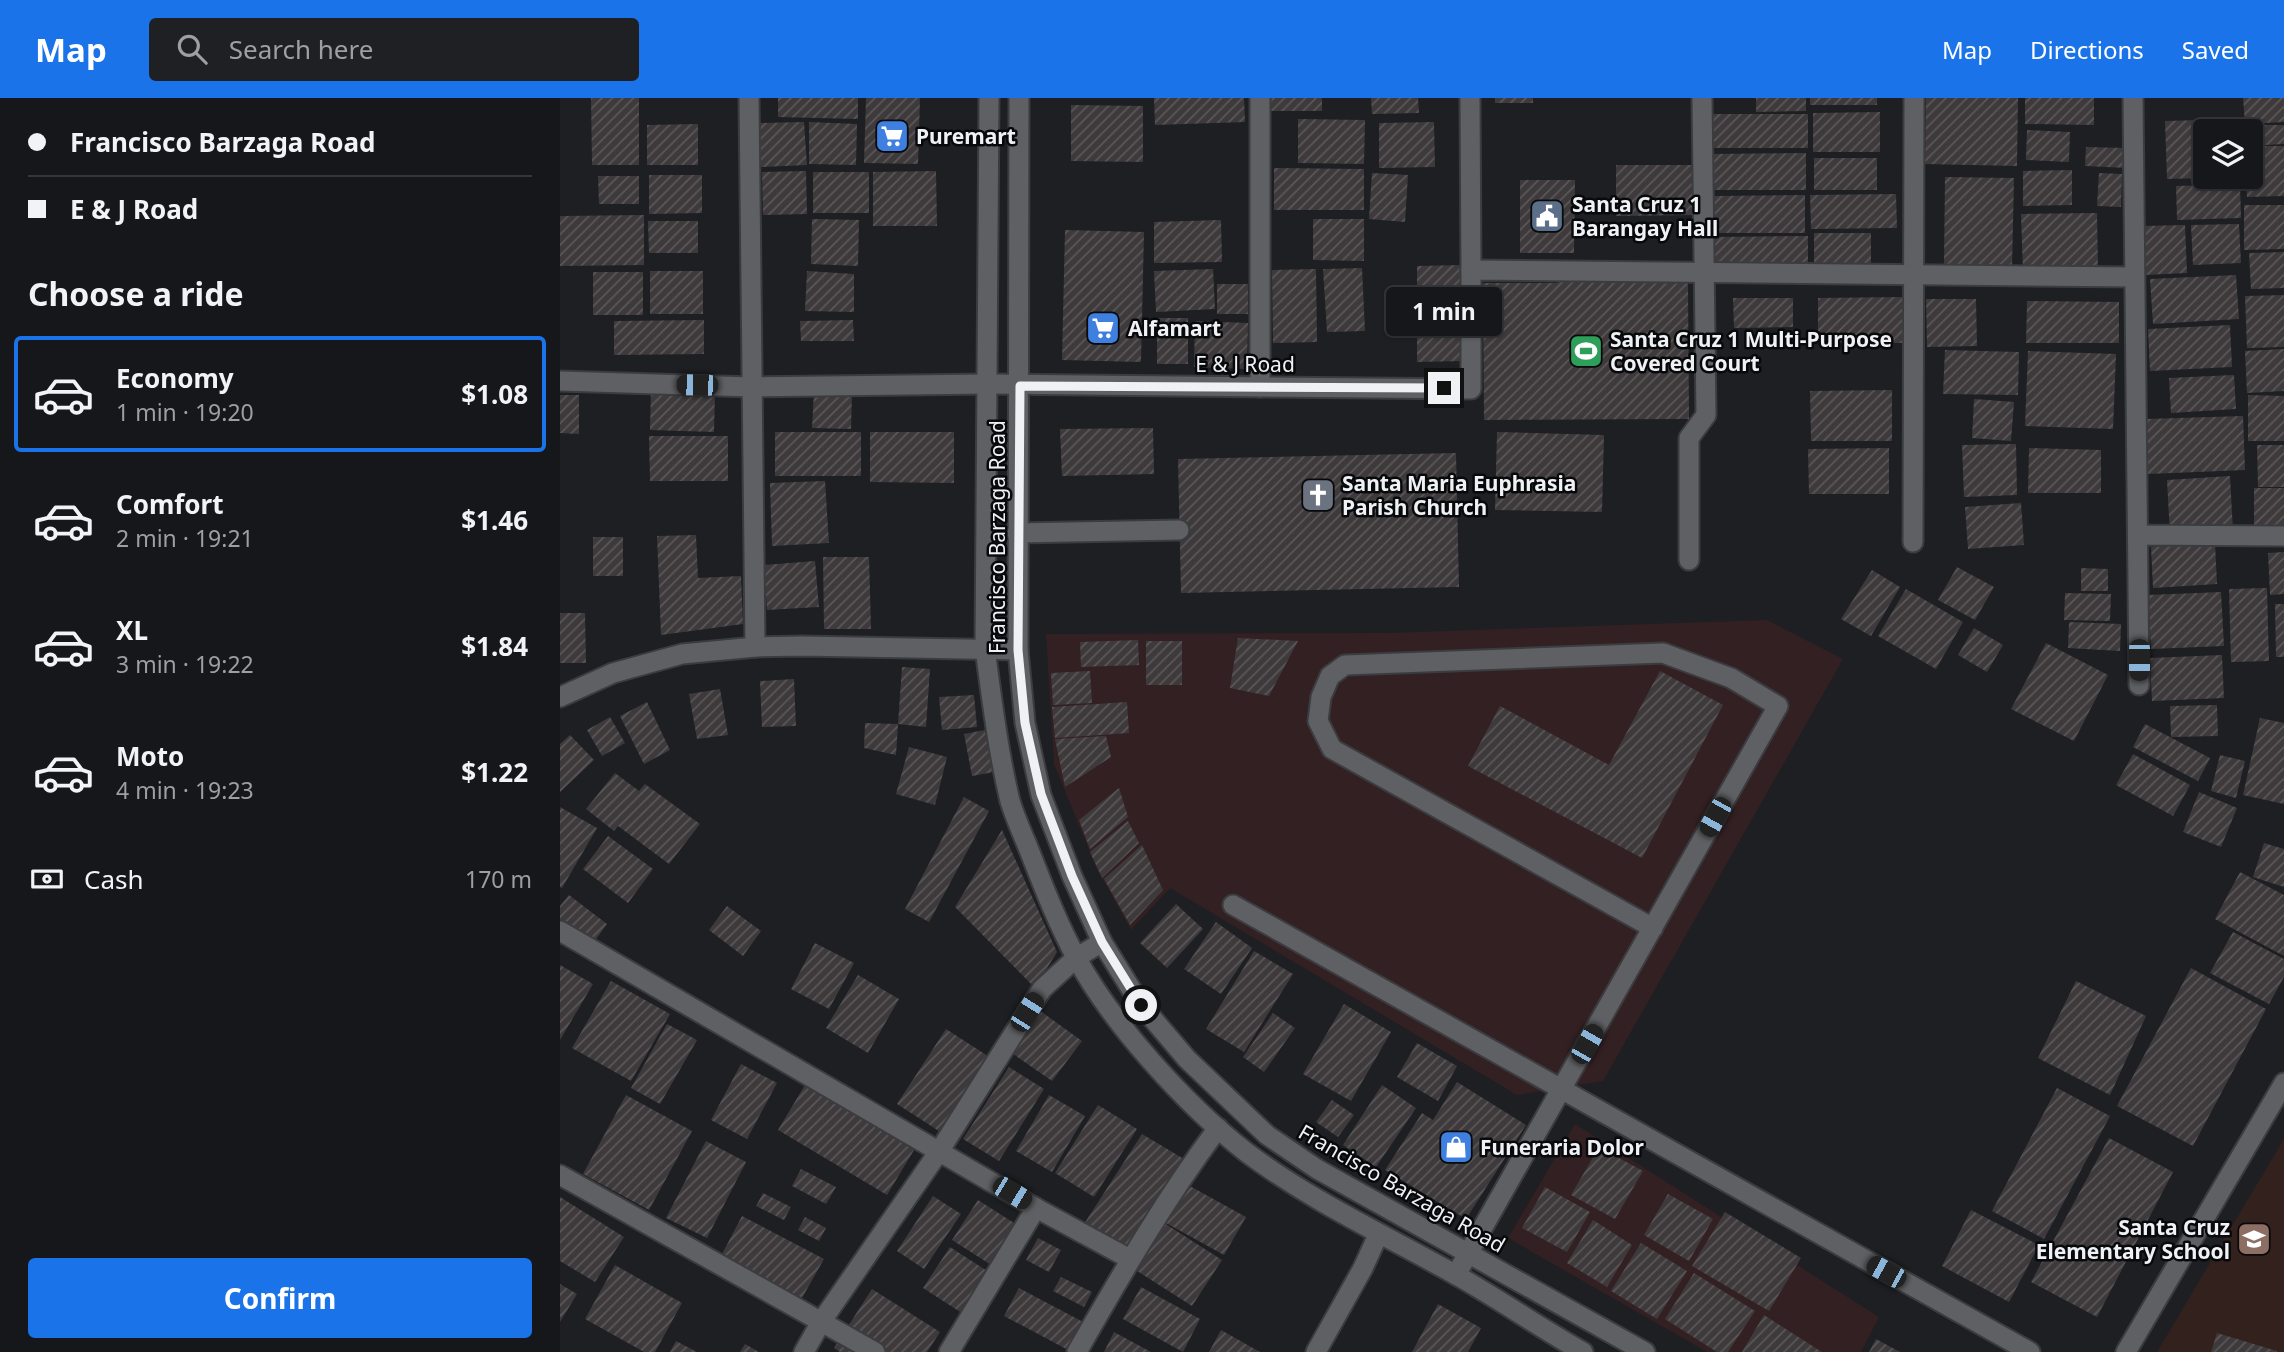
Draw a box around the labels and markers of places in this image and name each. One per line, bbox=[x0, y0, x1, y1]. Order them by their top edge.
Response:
supermarket icon: Puremart bbox=[873, 117, 911, 155]
place label: Puremart bbox=[916, 122, 1016, 150]
place label: Santa Cruz 1 Barangay Hall bbox=[1572, 190, 1718, 242]
public building icon: Santa Cruz 1 Barangay Hall bbox=[1528, 197, 1566, 235]
supermarket icon: Alfamart bbox=[1084, 309, 1122, 347]
place label: Alfamart bbox=[1128, 314, 1221, 342]
place label: Santa Cruz 1 Multi-Purpose Covered Court bbox=[1610, 325, 1892, 377]
sports icon: Santa Cruz 1 Multi-Purpose Covered Court bbox=[1567, 332, 1605, 370]
place label: Santa Maria Euphrasia Parish Church bbox=[1342, 469, 1576, 521]
church icon: Santa Maria Euphrasia Parish Church bbox=[1299, 476, 1337, 514]
shop icon: Funeraria Dolor bbox=[1437, 1128, 1475, 1166]
place label: Funeraria Dolor bbox=[1480, 1133, 1644, 1161]
place label: Santa Cruz Elementary School bbox=[2036, 1213, 2230, 1265]
school or university icon: Santa Cruz Elementary School bbox=[2235, 1220, 2273, 1258]

